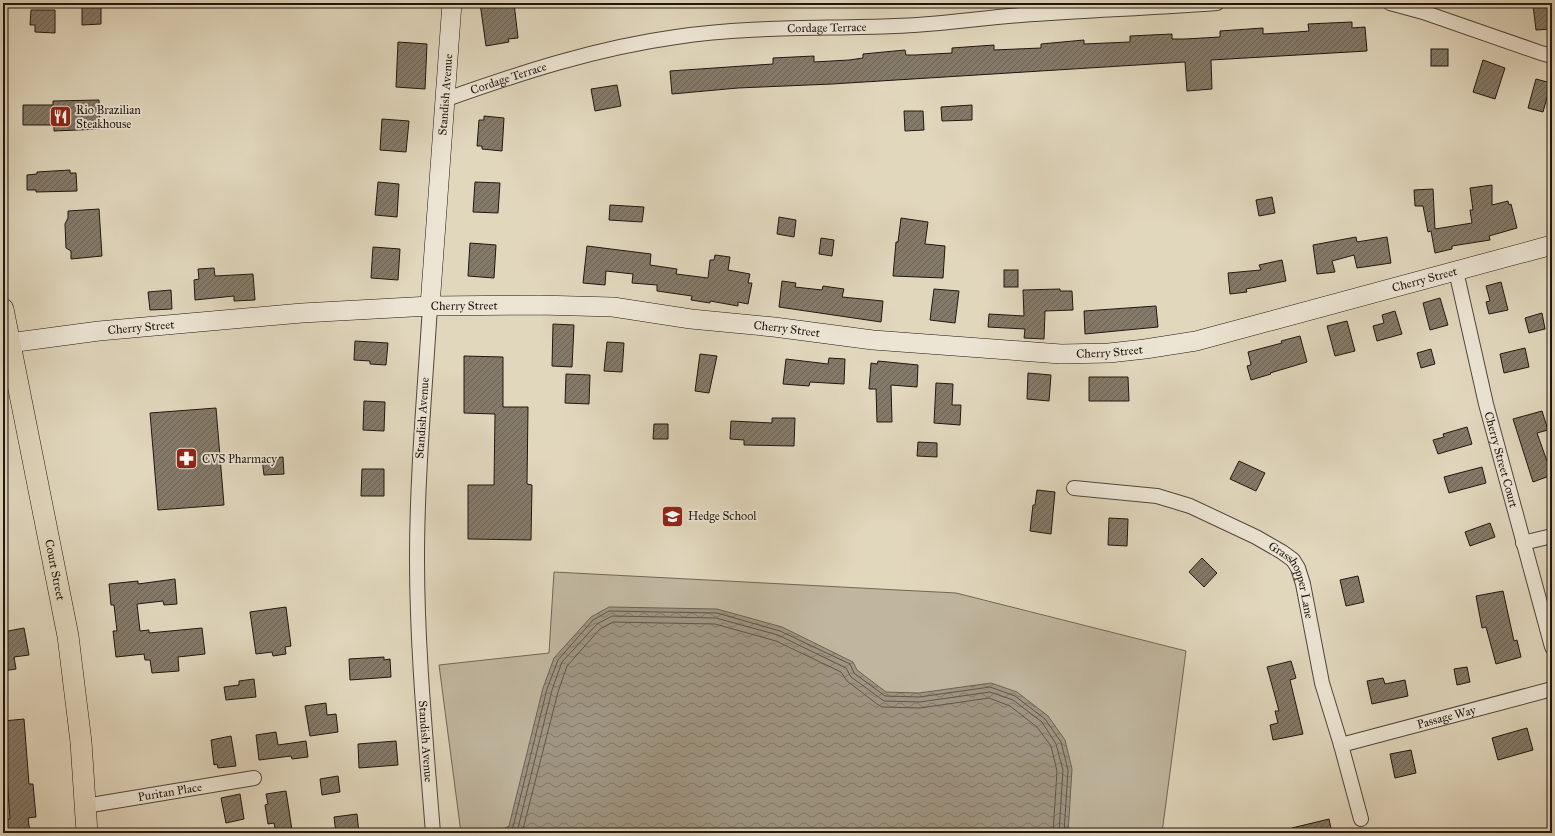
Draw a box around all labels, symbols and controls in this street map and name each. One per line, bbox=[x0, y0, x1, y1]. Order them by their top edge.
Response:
street label: Cordage Terrace bbox=[787, 20, 867, 36]
street label: Standish Avenue bbox=[435, 53, 455, 136]
street label: Cordage Terrace bbox=[468, 59, 548, 97]
place label: Rio Brazilian Steakhouse bbox=[76, 103, 141, 131]
restaurant icon: Rio Brazilian Steakhouse bbox=[48, 104, 74, 130]
street label: Cherry Street bbox=[1390, 264, 1459, 295]
street label: Cherry Street bbox=[431, 298, 498, 313]
street label: Cherry Street bbox=[107, 317, 176, 337]
street label: Cherry Street bbox=[753, 318, 822, 340]
street label: Cherry Street bbox=[1076, 342, 1144, 361]
street label: Standish Avenue bbox=[412, 377, 432, 459]
street label: Cherry Street Court bbox=[1481, 410, 1521, 510]
pharmacy icon: CVS Pharmacy bbox=[174, 446, 200, 472]
place label: CVS Pharmacy bbox=[202, 452, 277, 466]
school or university icon: Hedge School bbox=[660, 503, 686, 529]
place label: Hedge School bbox=[688, 509, 757, 524]
street label: Court Street bbox=[42, 538, 68, 602]
street label: Grasshopper Lane bbox=[1266, 539, 1316, 620]
street label: Standish Avenue bbox=[416, 700, 436, 783]
street label: Passage Way bbox=[1415, 702, 1478, 732]
street label: Puritan Place bbox=[137, 780, 203, 804]

